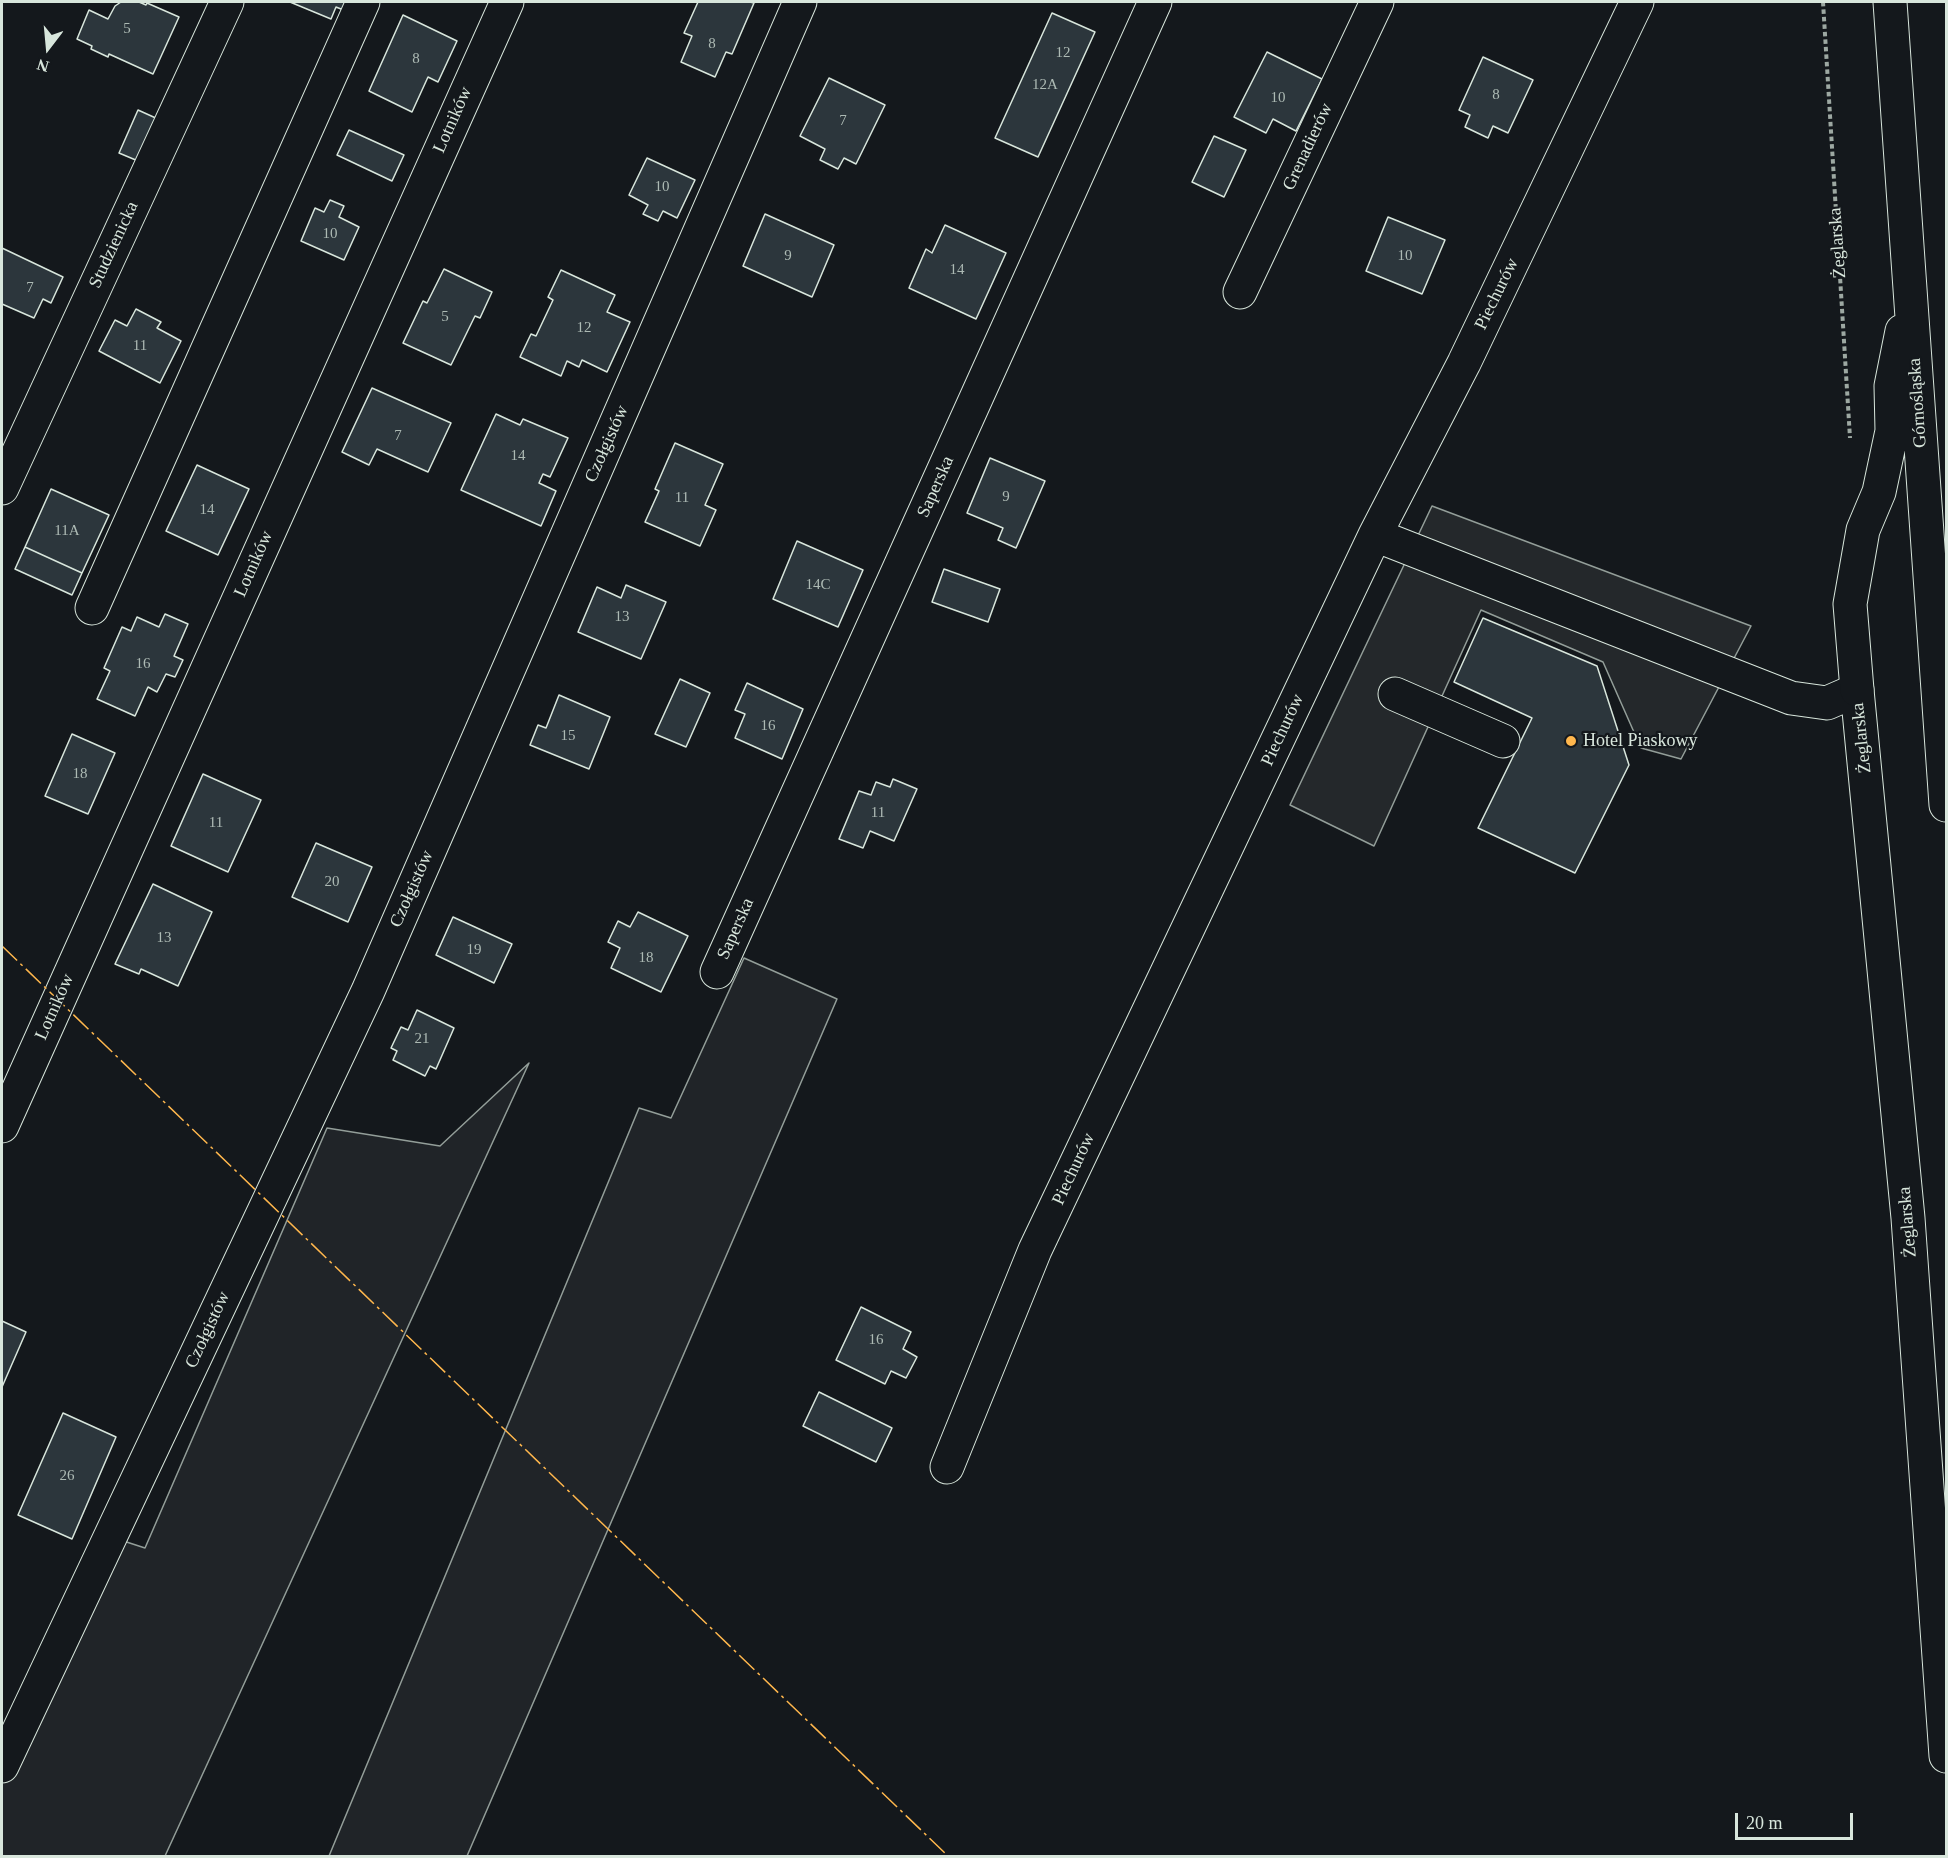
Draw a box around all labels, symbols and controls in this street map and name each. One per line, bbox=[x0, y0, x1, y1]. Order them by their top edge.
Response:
north arrow bbox=[18, 18, 78, 78]
house number: 5 bbox=[123, 20, 131, 38]
house number: 8 bbox=[708, 35, 716, 53]
house number: 12 bbox=[1056, 44, 1070, 62]
house number: 8 bbox=[412, 50, 420, 68]
text: N bbox=[35, 56, 51, 76]
house number: 12A bbox=[1032, 76, 1058, 94]
street label: Lotników bbox=[429, 84, 477, 156]
house number: 8 bbox=[1492, 86, 1500, 104]
house number: 10 bbox=[1270, 89, 1286, 107]
street label: Grenadierów bbox=[1278, 100, 1338, 194]
house number: 7 bbox=[839, 112, 847, 130]
house number: 10 bbox=[654, 178, 670, 196]
street label: Studzienicka bbox=[85, 198, 143, 292]
street label: Żeglarska bbox=[1825, 207, 1851, 279]
house number: 10 bbox=[322, 225, 338, 243]
house number: 9 bbox=[784, 247, 792, 265]
house number: 10 bbox=[1398, 247, 1412, 265]
street label: Piechurów bbox=[1470, 255, 1524, 333]
house number: 14 bbox=[950, 261, 964, 279]
house number: 7 bbox=[26, 279, 34, 297]
house number: 5 bbox=[441, 308, 449, 326]
house number: 12 bbox=[576, 319, 592, 337]
house number: 11 bbox=[133, 337, 147, 355]
street label: Górnośląska bbox=[1904, 357, 1932, 449]
street label: Czołgistów bbox=[580, 402, 634, 486]
house number: 7 bbox=[394, 427, 402, 445]
house number: 14 bbox=[510, 447, 526, 465]
street label: Saperska bbox=[913, 453, 959, 521]
house number: 9 bbox=[1002, 488, 1010, 506]
house number: 11 bbox=[675, 489, 689, 507]
house number: 14 bbox=[200, 501, 214, 519]
house number: 11A bbox=[54, 522, 80, 540]
street label: Lotników bbox=[230, 528, 278, 600]
house number: 14C bbox=[805, 576, 831, 594]
house number: 13 bbox=[614, 608, 630, 626]
house number: 16 bbox=[136, 655, 150, 673]
street label: Piechurów bbox=[1257, 691, 1309, 769]
street label: Żeglarska bbox=[1848, 702, 1876, 774]
house number: 16 bbox=[760, 717, 776, 735]
house number: 15 bbox=[560, 727, 576, 745]
place label: Hotel Piaskowy bbox=[1583, 730, 1697, 752]
marker: Hotel Piaskowy bbox=[1564, 734, 1578, 748]
house number: 18 bbox=[72, 765, 88, 783]
house number: 11 bbox=[871, 804, 885, 822]
house number: 11 bbox=[209, 814, 223, 832]
street label: Czołgistów bbox=[385, 847, 439, 931]
house number: 20 bbox=[324, 873, 340, 891]
street label: Saperska bbox=[713, 895, 759, 963]
house number: 13 bbox=[156, 929, 172, 947]
house number: 19 bbox=[466, 941, 482, 959]
house number: 18 bbox=[638, 949, 654, 967]
street label: Lotników bbox=[31, 971, 79, 1043]
house number: 21 bbox=[414, 1030, 430, 1048]
street label: Piechurów bbox=[1048, 1130, 1100, 1208]
street label: Żeglarska bbox=[1894, 1186, 1922, 1258]
street label: Czołgistów bbox=[181, 1288, 235, 1372]
house number: 16 bbox=[868, 1331, 884, 1349]
house number: 26 bbox=[60, 1467, 74, 1485]
scale bar bbox=[1738, 1801, 1856, 1839]
text: 20 m bbox=[1746, 1813, 1783, 1833]

